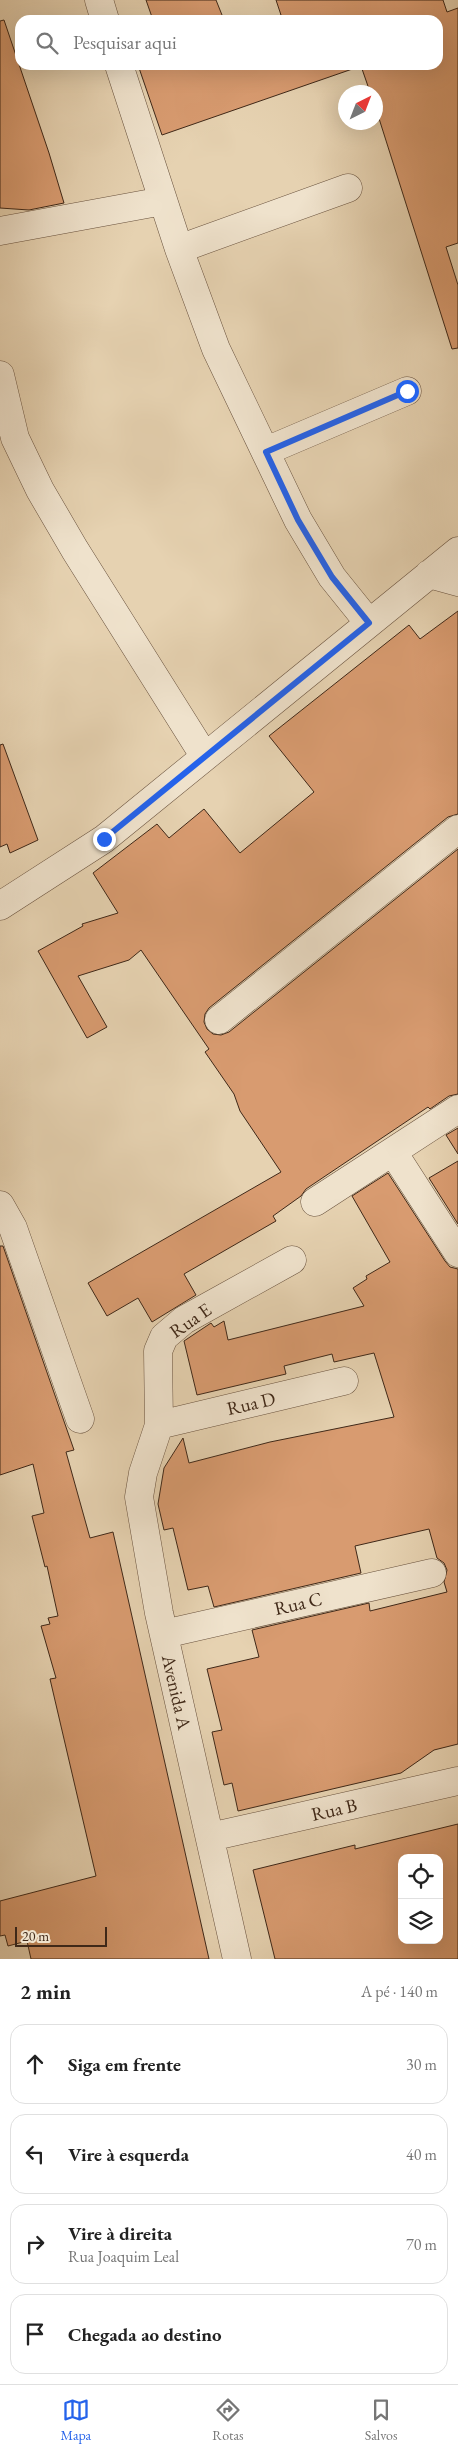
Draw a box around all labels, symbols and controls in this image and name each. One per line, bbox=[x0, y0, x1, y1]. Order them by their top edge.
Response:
search box bbox=[15, 15, 443, 70]
icon: search bbox=[33, 29, 61, 57]
text: Pesquisar aqui bbox=[73, 30, 177, 55]
north arrow bbox=[338, 85, 383, 130]
route start bbox=[396, 380, 419, 403]
route end bbox=[93, 828, 116, 851]
street label: Rua E bbox=[164, 1297, 216, 1344]
street label: Rua D bbox=[224, 1386, 278, 1421]
street label: Rua C bbox=[272, 1586, 325, 1621]
street label: Avenida A bbox=[156, 1651, 197, 1733]
street label: Rua B bbox=[309, 1792, 359, 1827]
map controls bbox=[398, 1854, 443, 1944]
button: locate bbox=[398, 1854, 443, 1899]
button: layers bbox=[398, 1899, 443, 1944]
scale bar bbox=[15, 1924, 108, 1947]
text: 20 m bbox=[22, 1927, 49, 1945]
text: 2 min bbox=[20, 1978, 71, 2005]
text: A pé · 140 m bbox=[361, 1981, 438, 2002]
icon: ahead bbox=[21, 2050, 49, 2078]
text: Siga em frente bbox=[68, 2052, 181, 2077]
text: 30 m bbox=[406, 2054, 437, 2075]
icon: left bbox=[21, 2140, 49, 2168]
text: Vire à esquerda bbox=[68, 2142, 189, 2167]
text: 40 m bbox=[406, 2144, 437, 2165]
text: Vire à direita bbox=[68, 2221, 172, 2246]
icon: right bbox=[21, 2230, 49, 2258]
text: 70 m bbox=[406, 2234, 437, 2255]
text: Rua Joaquim Leal bbox=[68, 2246, 179, 2267]
icon: arrive bbox=[21, 2320, 49, 2348]
text: Chegada ao destino bbox=[68, 2322, 222, 2347]
tab: Mapa bbox=[61, 2396, 91, 2444]
tab: Rotas bbox=[212, 2396, 244, 2444]
tab: Salvos bbox=[365, 2396, 397, 2444]

